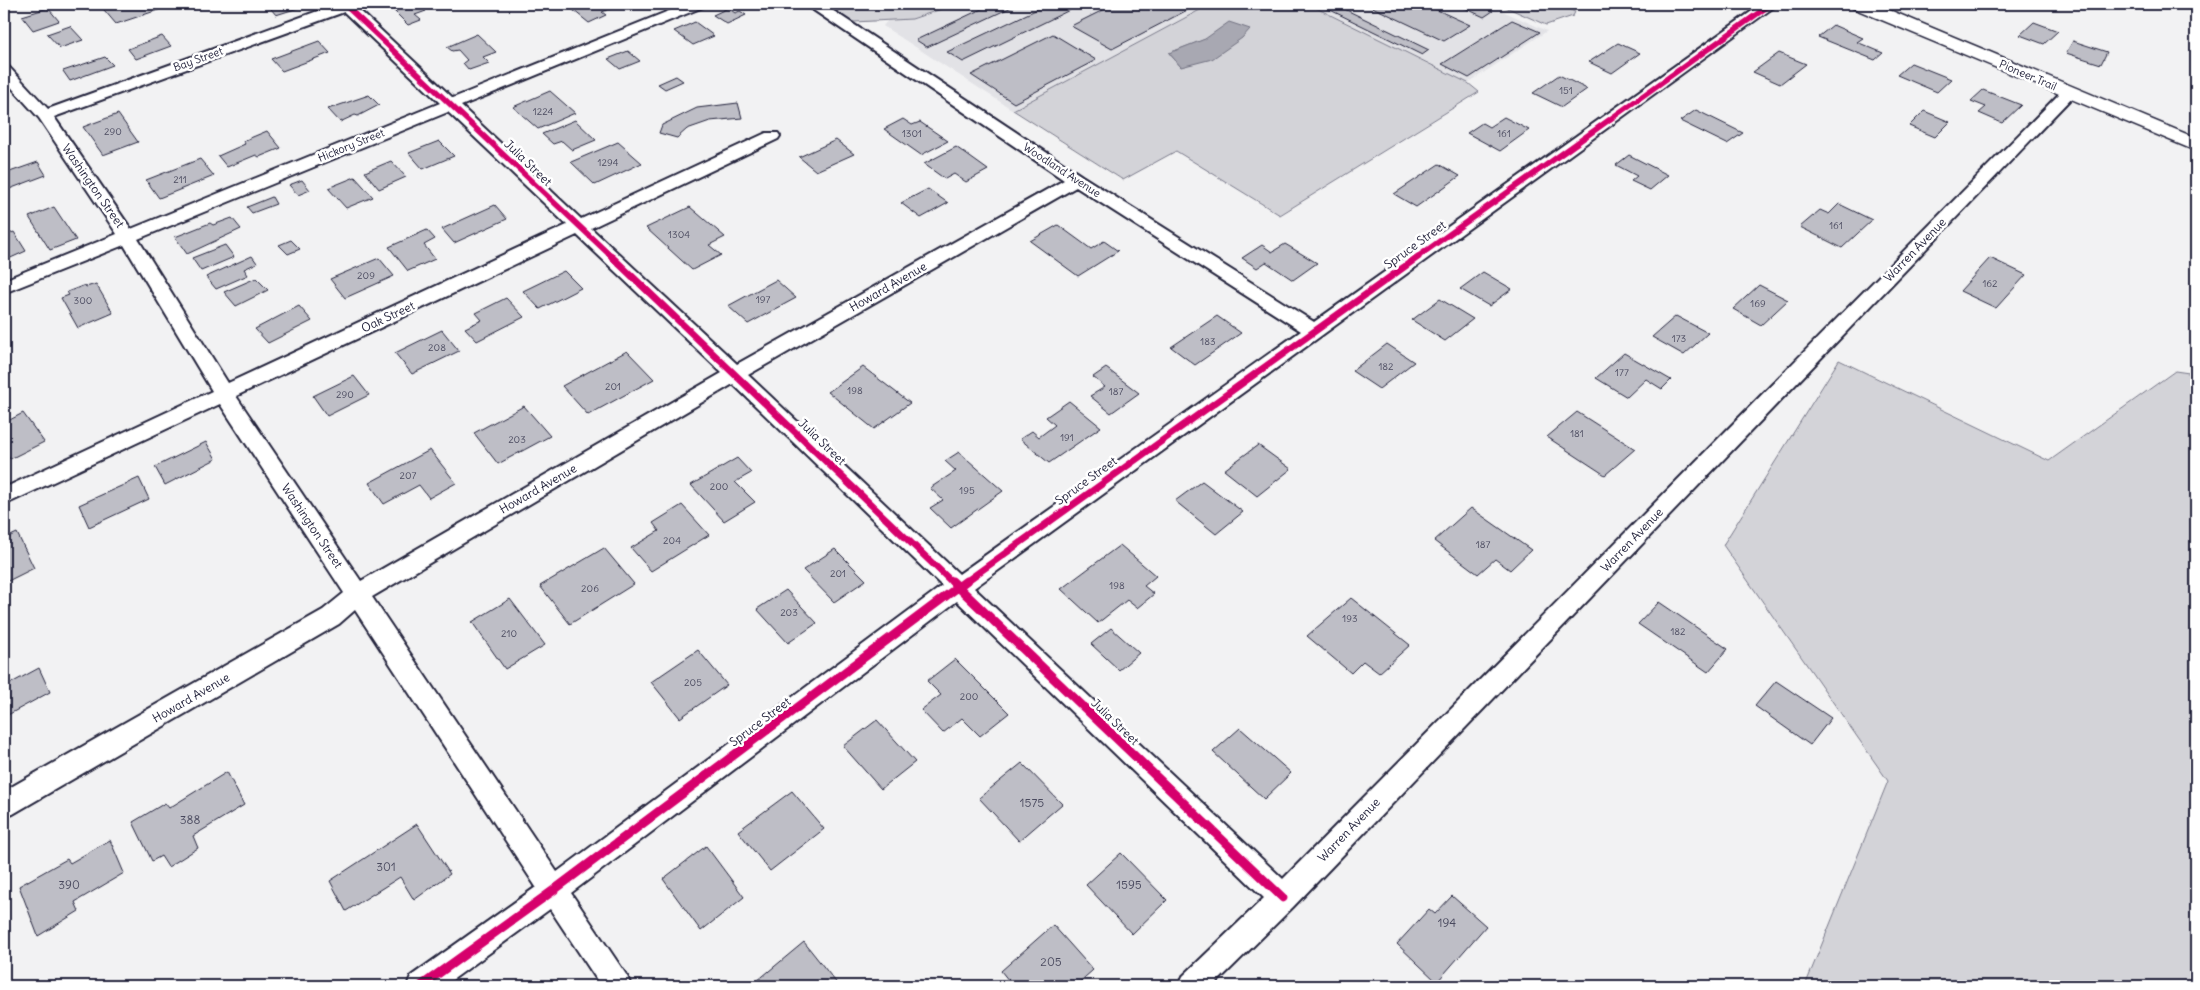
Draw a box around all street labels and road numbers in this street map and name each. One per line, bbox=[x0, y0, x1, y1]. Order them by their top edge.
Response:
street label: Bay Street bbox=[171, 43, 225, 74]
street label: Pioneer Trail bbox=[1997, 57, 2059, 93]
street label: Hickory Street bbox=[316, 125, 387, 165]
street label: Julia Street bbox=[501, 136, 555, 189]
street label: Woodland Avenue bbox=[1021, 140, 1103, 200]
street label: Washington Street bbox=[59, 141, 128, 230]
street label: Warren Avenue bbox=[1880, 214, 1949, 285]
street label: Spruce Street bbox=[1381, 217, 1448, 272]
street label: Howard Avenue bbox=[847, 258, 929, 315]
street label: Oak Street bbox=[359, 298, 417, 335]
street label: Julia Street bbox=[795, 415, 849, 468]
street label: Spruce Street bbox=[1052, 453, 1119, 508]
street label: Howard Avenue bbox=[497, 460, 579, 517]
street label: Washington Street bbox=[279, 481, 346, 571]
street label: Warren Avenue bbox=[1597, 504, 1666, 575]
street label: Howard Avenue bbox=[150, 669, 232, 726]
street label: Spruce Street bbox=[726, 694, 793, 749]
street label: Julia Street bbox=[1088, 695, 1142, 748]
street label: Warren Avenue bbox=[1314, 794, 1383, 865]

